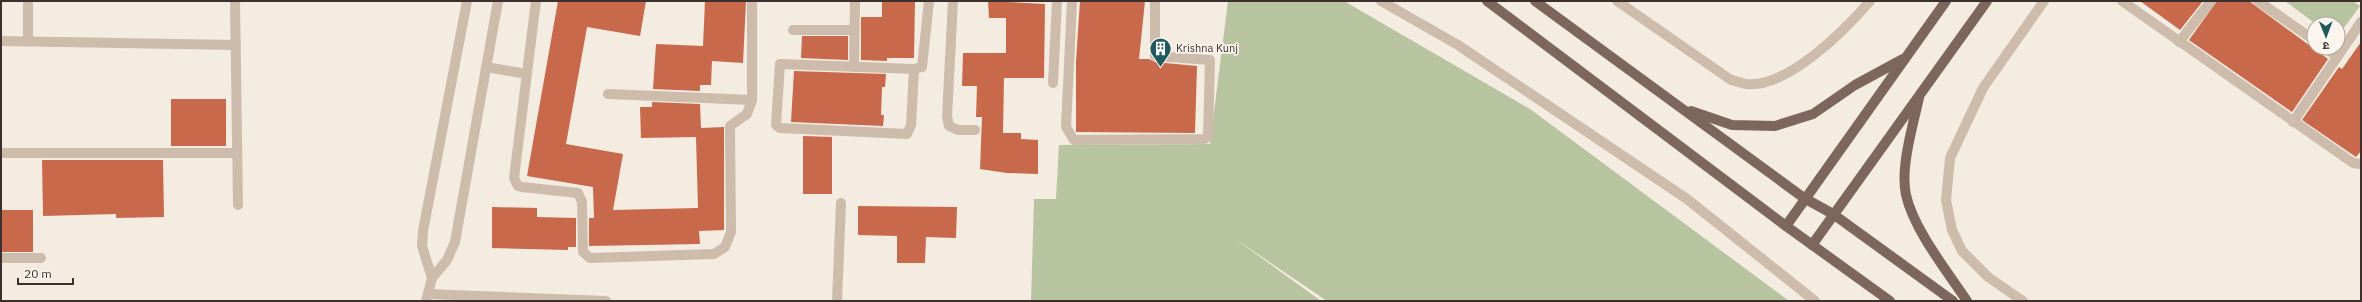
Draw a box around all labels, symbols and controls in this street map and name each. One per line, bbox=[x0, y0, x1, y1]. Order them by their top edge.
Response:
north arrow bbox=[2306, 16, 2346, 56]
building icon: Krishna Kunj bbox=[1148, 35, 1174, 68]
text: उ bbox=[2322, 39, 2330, 53]
place label: Krishna Kunj bbox=[1176, 41, 1238, 55]
scale bar bbox=[18, 260, 73, 286]
text: 20 m bbox=[24, 266, 52, 281]

